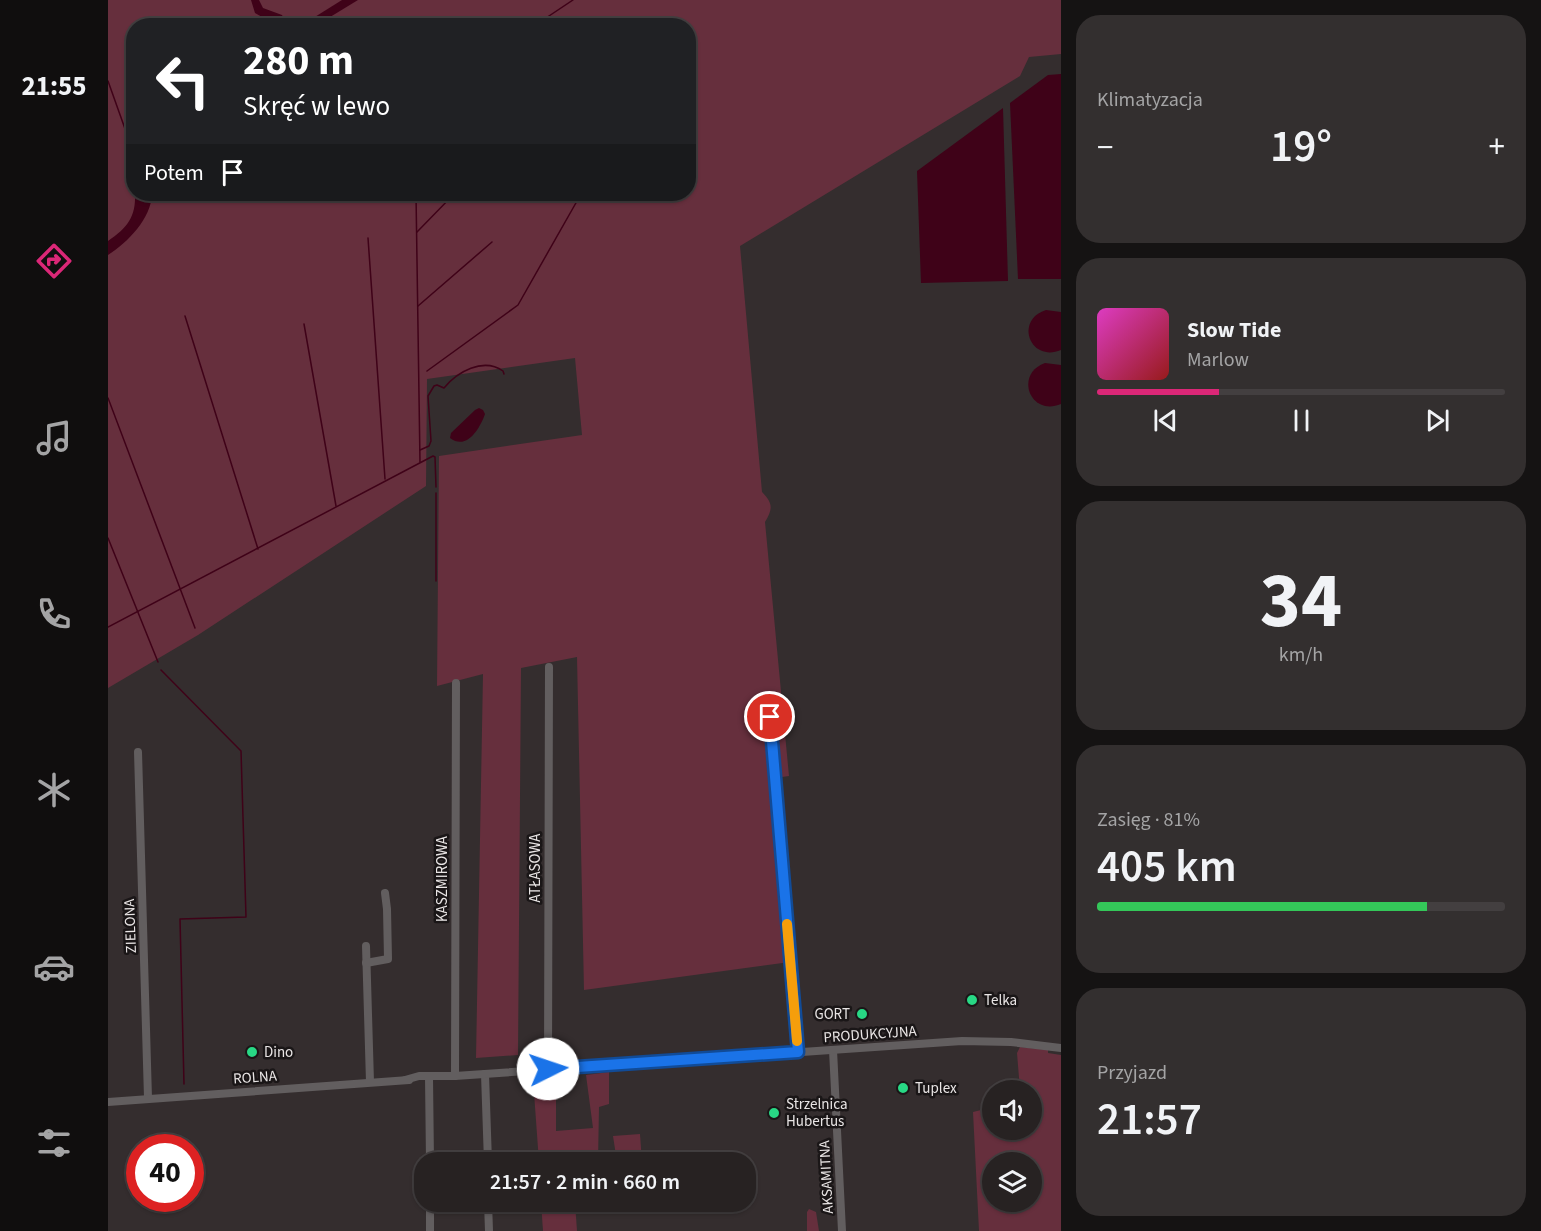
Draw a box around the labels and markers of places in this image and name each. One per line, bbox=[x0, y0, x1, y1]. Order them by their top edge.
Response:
pin bbox=[744, 691, 795, 742]
place label: Telka bbox=[984, 990, 1017, 1011]
marker: Telka bbox=[965, 993, 979, 1007]
place label: GORT bbox=[814, 1004, 850, 1025]
marker: GORT bbox=[855, 1007, 869, 1021]
place label: Dino bbox=[264, 1042, 293, 1063]
marker: Dino bbox=[245, 1045, 259, 1059]
place label: Tuplex bbox=[915, 1078, 957, 1099]
marker: Tuplex bbox=[896, 1081, 910, 1095]
place label: Strzelnica Hubertus bbox=[786, 1094, 848, 1132]
marker: Strzelnica Hubertus bbox=[767, 1106, 781, 1120]

